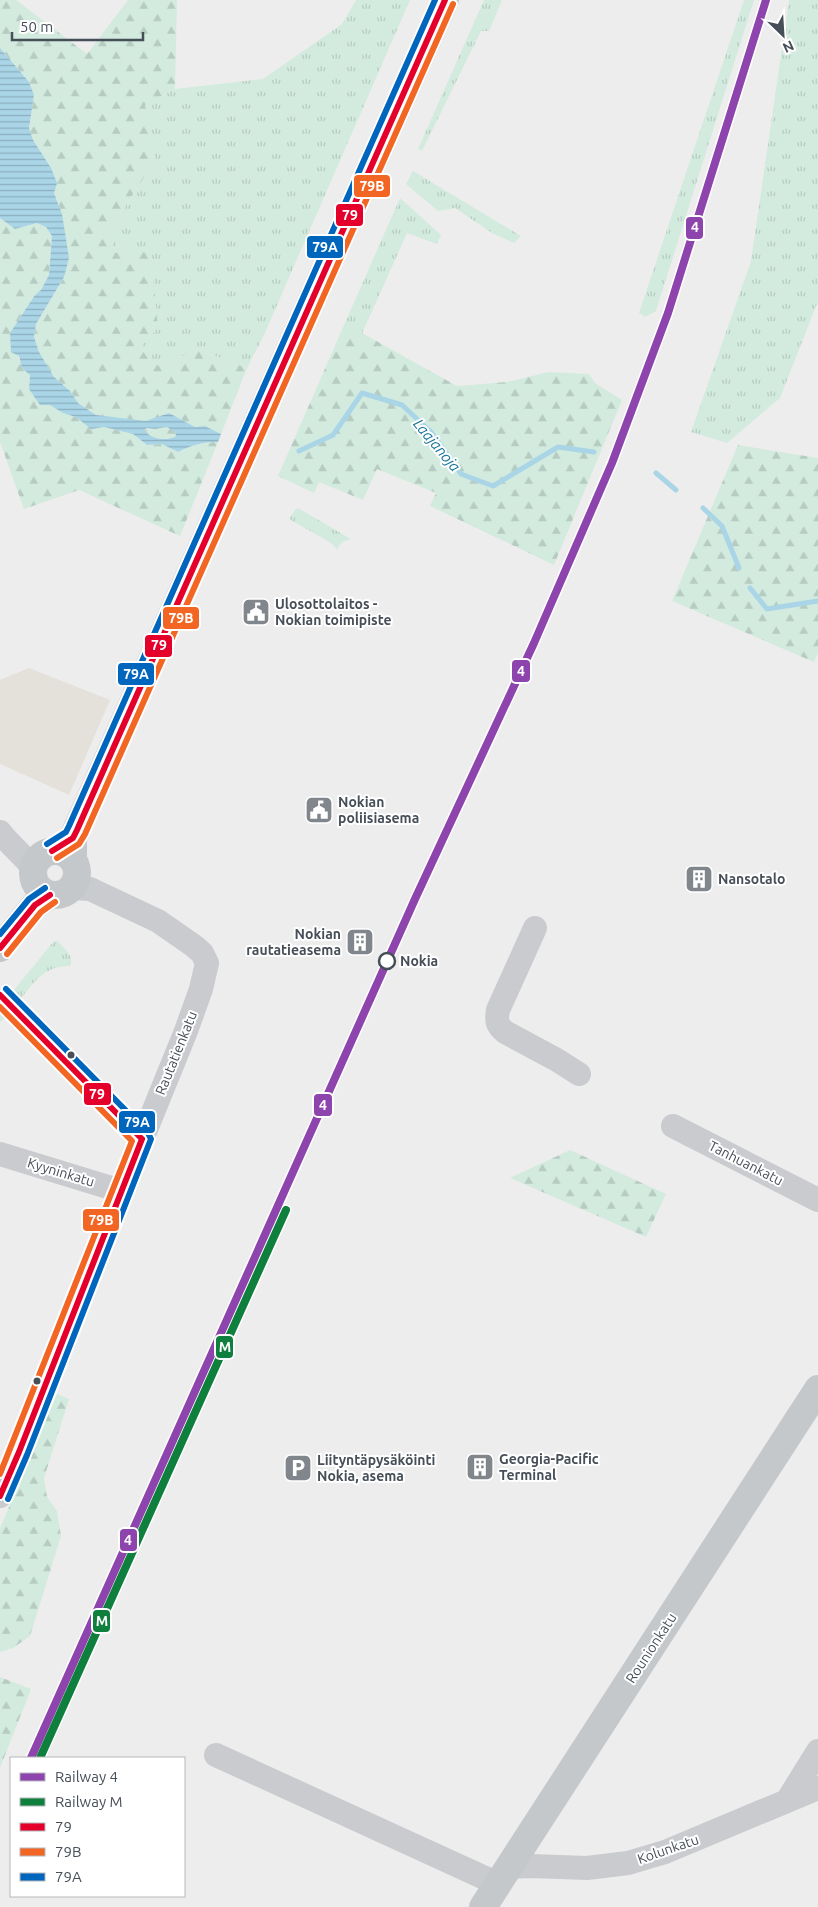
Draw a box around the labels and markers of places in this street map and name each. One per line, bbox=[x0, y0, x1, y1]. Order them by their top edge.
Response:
place label: Ulosottolaitos - Nokian toimipiste bbox=[275, 596, 392, 628]
public building icon: Ulosottolaitos - Nokian toimipiste bbox=[241, 597, 271, 627]
place label: Nokian poliisiasema bbox=[338, 794, 419, 826]
public building icon: Nokian poliisiasema bbox=[304, 795, 334, 825]
building icon: Nansotalo bbox=[684, 864, 714, 894]
place label: Nansotalo bbox=[718, 871, 785, 887]
place label: Nokian rautatieasema bbox=[246, 926, 341, 958]
building icon: Nokian rautatieasema bbox=[345, 927, 375, 957]
marker: Nokia bbox=[378, 952, 396, 970]
place label: Nokia bbox=[400, 953, 438, 969]
unlabelled marker bbox=[66, 1050, 76, 1060]
unlabelled marker bbox=[32, 1376, 42, 1386]
place label: Georgia-Pacific Terminal bbox=[499, 1451, 599, 1483]
place label: Liityntäpysäköinti Nokia, asema bbox=[317, 1452, 435, 1484]
building icon: Georgia-Pacific Terminal bbox=[465, 1452, 495, 1482]
parking icon: Liityntäpysäköinti Nokia, asema bbox=[283, 1453, 313, 1483]

